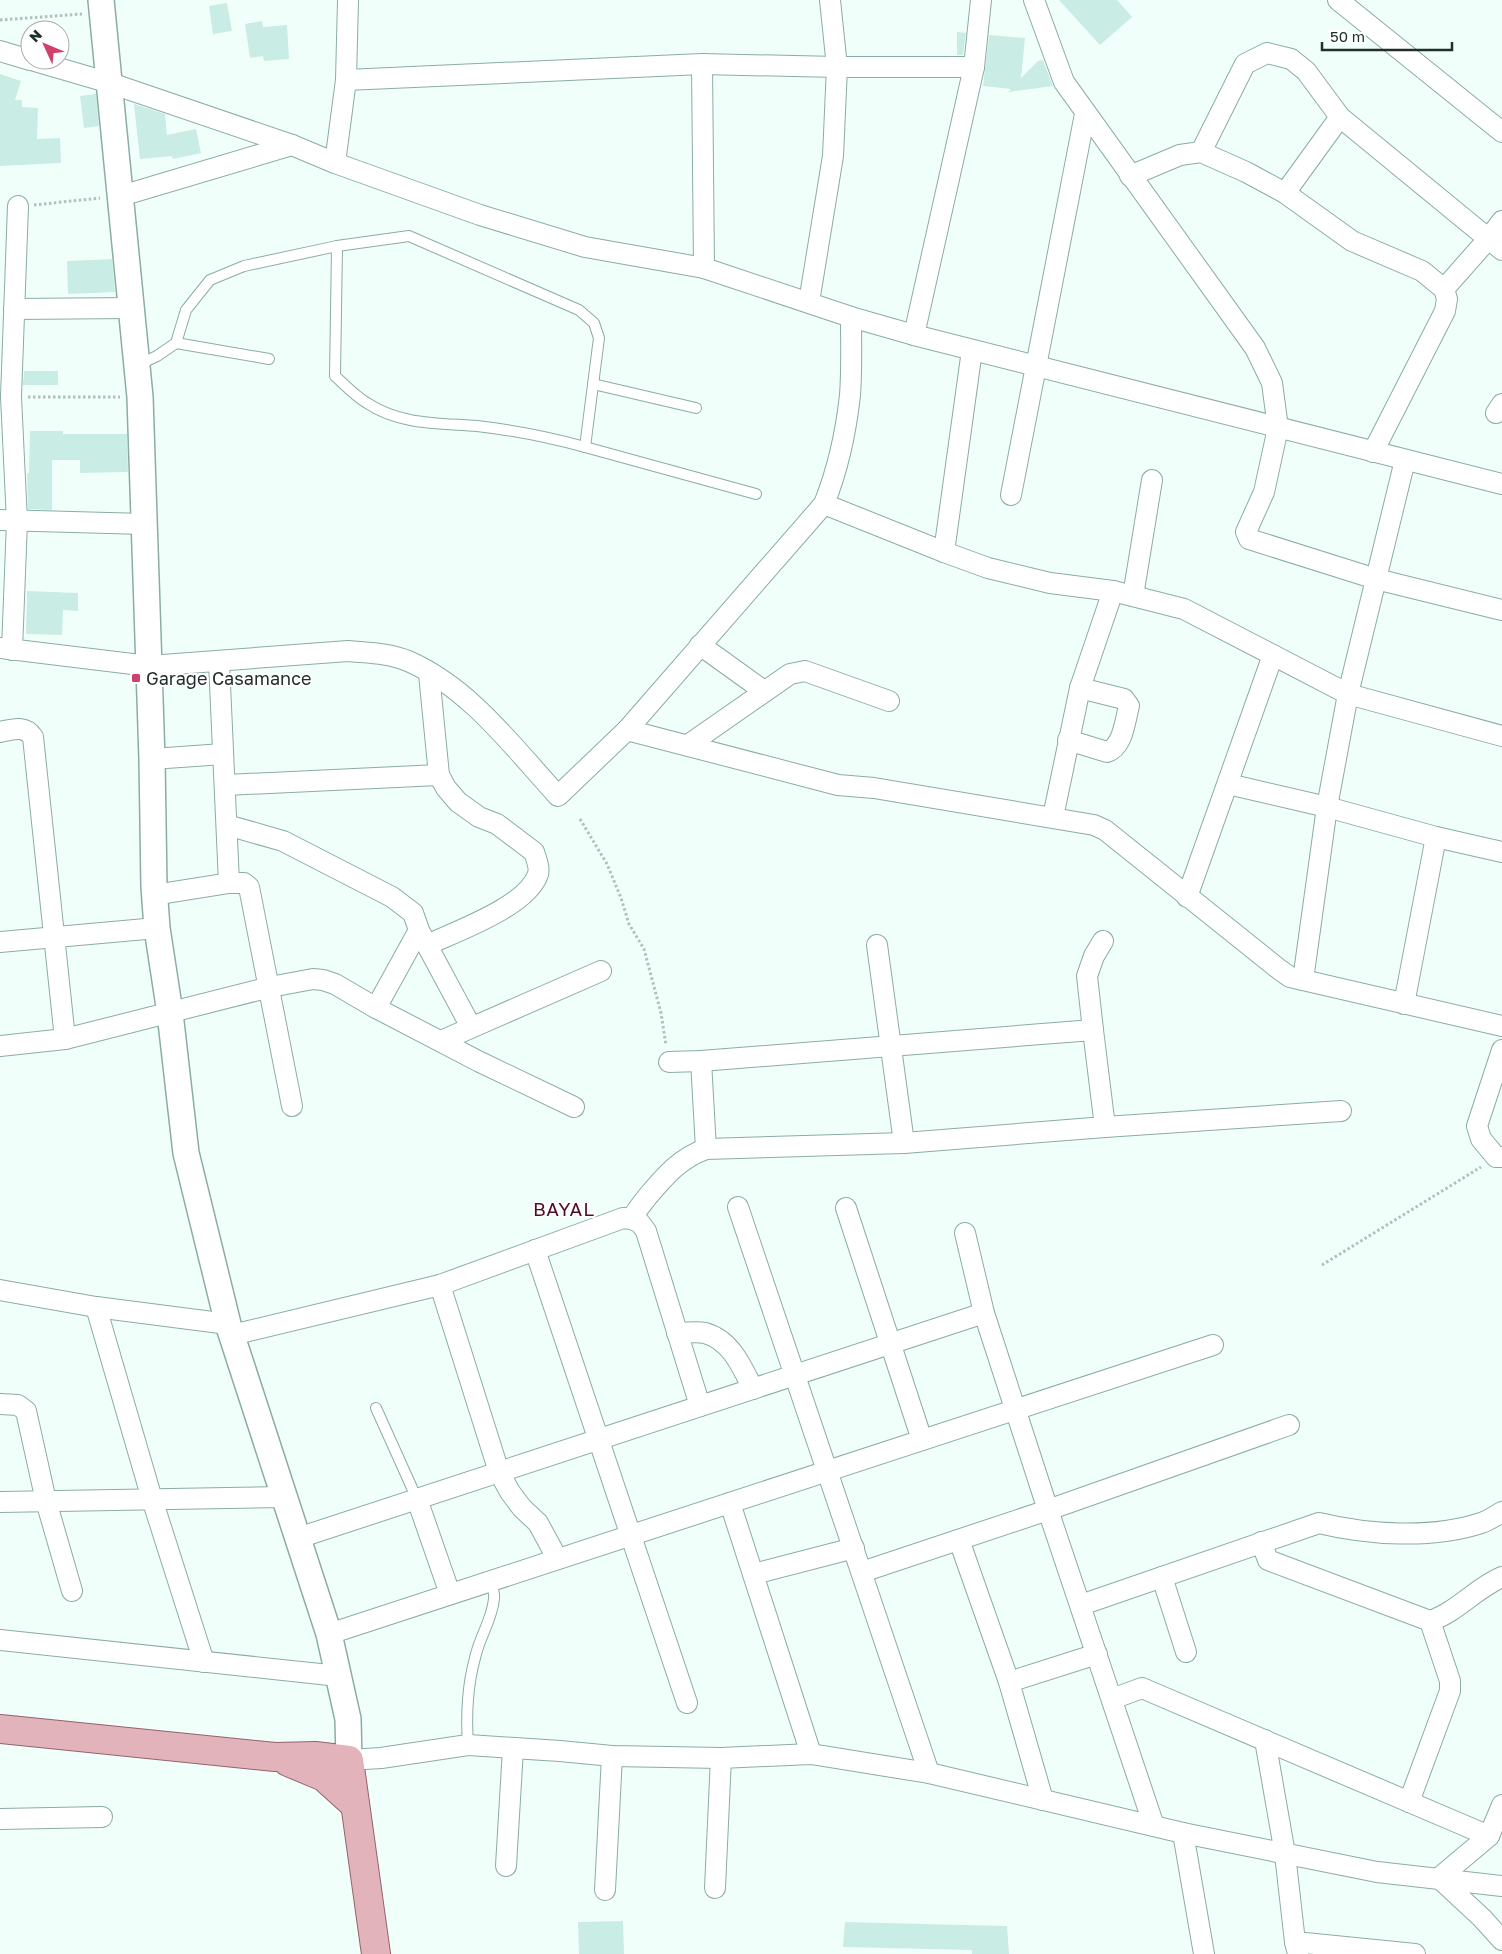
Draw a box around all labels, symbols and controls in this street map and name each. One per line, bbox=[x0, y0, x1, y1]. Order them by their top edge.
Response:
north arrow bbox=[20, 20, 70, 70]
scale bar bbox=[1322, 20, 1452, 52]
text: N bbox=[25, 26, 45, 45]
text: 50 m bbox=[1330, 27, 1365, 45]
place label: Garage Casamance bbox=[146, 667, 311, 689]
marker: Garage Casamance bbox=[130, 672, 142, 684]
district label: BAYAL bbox=[533, 1197, 595, 1220]

